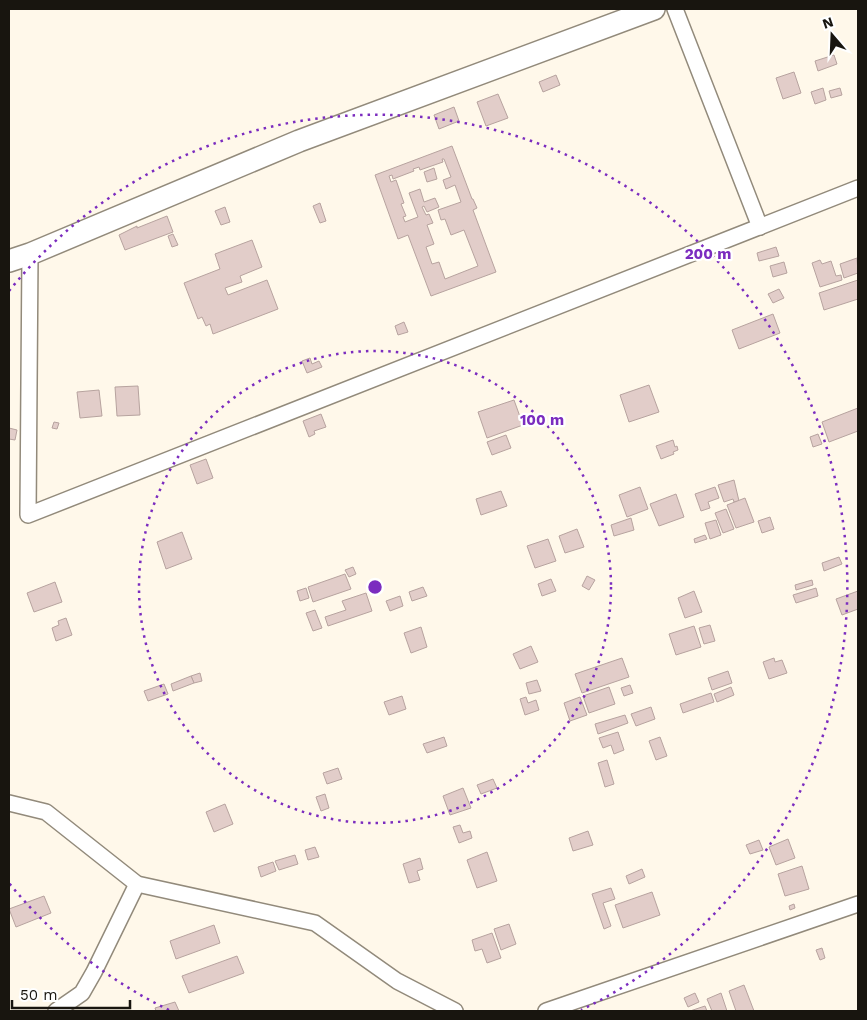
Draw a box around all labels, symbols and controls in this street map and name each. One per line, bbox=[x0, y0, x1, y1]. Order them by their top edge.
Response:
north arrow bbox=[807, 10, 857, 60]
text: N bbox=[820, 13, 835, 32]
text: 200 m bbox=[685, 245, 731, 263]
text: 100 m bbox=[520, 411, 564, 429]
centre of rings bbox=[366, 578, 384, 596]
scale bar bbox=[12, 978, 130, 1010]
text: 50 m bbox=[20, 986, 57, 1004]

